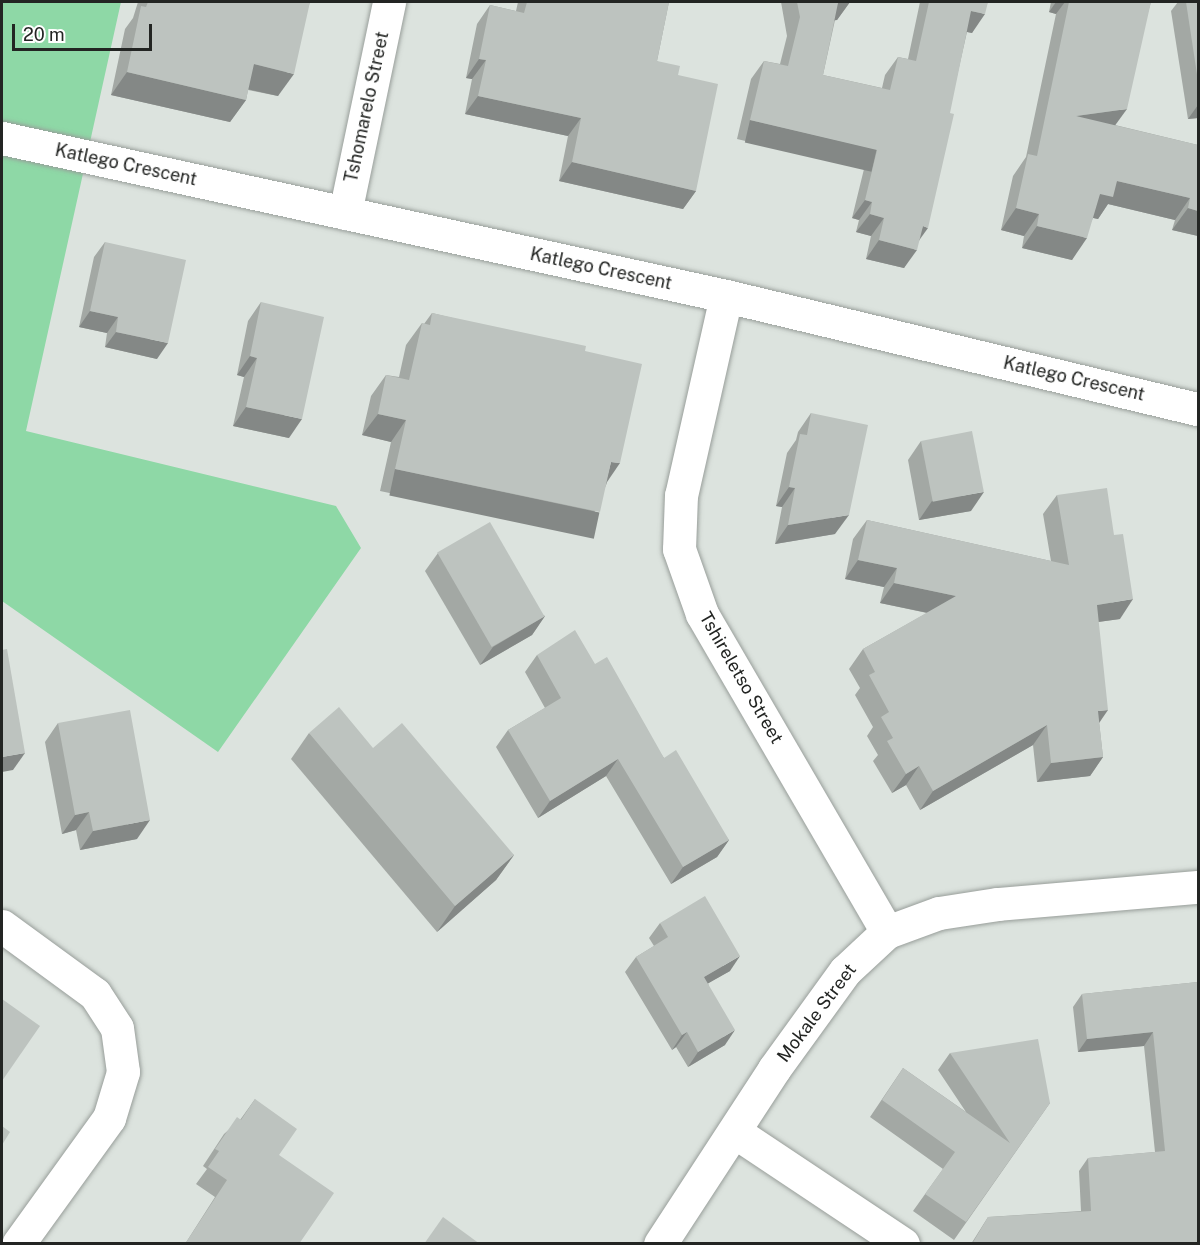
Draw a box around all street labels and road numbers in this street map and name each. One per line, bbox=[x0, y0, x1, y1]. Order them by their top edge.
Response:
street label: Tshomarelo Street bbox=[340, 29, 394, 185]
street label: Katlego Crescent bbox=[53, 139, 199, 191]
street label: Katlego Crescent bbox=[528, 243, 674, 295]
street label: Katlego Crescent bbox=[1001, 352, 1147, 406]
street label: Tshireletso Street bbox=[694, 608, 788, 748]
street label: Mokale Street bbox=[773, 959, 861, 1067]

